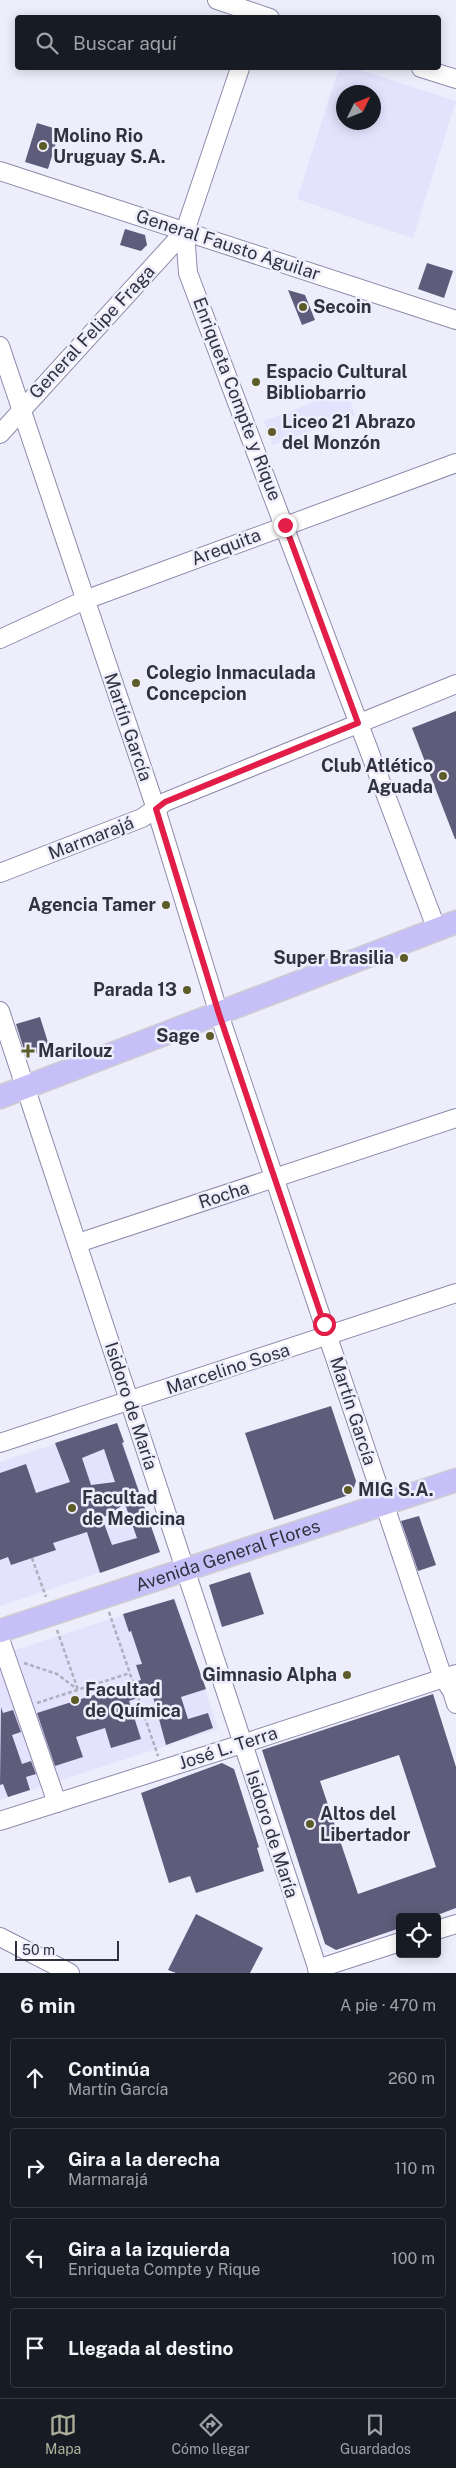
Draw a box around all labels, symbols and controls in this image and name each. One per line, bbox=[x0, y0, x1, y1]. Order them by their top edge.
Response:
search box bbox=[15, 15, 441, 70]
icon: search bbox=[33, 29, 61, 57]
text: Buscar aquí bbox=[73, 32, 177, 54]
north arrow bbox=[336, 85, 381, 130]
place label: Molino Rio Uruguay S.A. bbox=[53, 125, 166, 167]
marker: Molino Rio Uruguay S.A. bbox=[37, 140, 49, 152]
street label: General Fausto Aguilar bbox=[133, 205, 323, 284]
street label: General Felipe Fraga bbox=[24, 261, 159, 403]
street label: Enriqueta Compte y Rique bbox=[189, 294, 286, 504]
place label: Secoin bbox=[313, 296, 371, 317]
marker: Secoin bbox=[297, 301, 309, 313]
place label: Espacio Cultural Bibliobarrio bbox=[266, 361, 407, 403]
marker: Espacio Cultural Bibliobarrio bbox=[250, 376, 262, 388]
place label: Liceo 21 Abrazo del Monzón bbox=[282, 411, 416, 453]
marker: Liceo 21 Abrazo del Monzón bbox=[266, 426, 278, 438]
route end bbox=[274, 514, 297, 537]
street label: Arequita bbox=[188, 524, 263, 569]
place label: Colegio Inmaculada Concepcion bbox=[146, 662, 316, 704]
street label: Martín García bbox=[100, 670, 157, 784]
marker: Colegio Inmaculada Concepcion bbox=[130, 677, 142, 689]
place label: Club Atlético Aguada bbox=[321, 755, 433, 797]
marker: Club Atlético Aguada bbox=[437, 770, 449, 782]
street label: Marmarajá bbox=[45, 812, 136, 863]
place label: Agencia Tamer bbox=[28, 894, 157, 915]
marker: Agencia Tamer bbox=[160, 899, 172, 911]
place label: Super Brasilia bbox=[273, 947, 394, 968]
marker: Super Brasilia bbox=[398, 952, 410, 964]
place label: Parada 13 bbox=[93, 979, 177, 1000]
marker: Parada 13 bbox=[181, 984, 193, 996]
place label: Sage bbox=[156, 1025, 200, 1046]
marker: Sage bbox=[204, 1030, 216, 1042]
place label: Marilouz bbox=[38, 1040, 112, 1061]
marker: Marilouz bbox=[22, 1045, 34, 1057]
street label: Rocha bbox=[196, 1176, 252, 1213]
route start bbox=[313, 1313, 336, 1336]
street label: Isidoro de María bbox=[101, 1339, 162, 1472]
street label: Marcelino Sosa bbox=[163, 1339, 292, 1398]
street label: Martín García bbox=[326, 1354, 381, 1468]
place label: MIG S.A. bbox=[358, 1479, 434, 1500]
marker: MIG S.A. bbox=[342, 1484, 354, 1496]
place label: Facultad de Medicina bbox=[82, 1487, 185, 1529]
marker: Facultad de Medicina bbox=[66, 1502, 78, 1514]
street label: Avenida General Flores bbox=[133, 1515, 323, 1595]
place label: Gimnasio Alpha bbox=[202, 1664, 337, 1685]
marker: Gimnasio Alpha bbox=[341, 1669, 353, 1681]
place label: Facultad de Química bbox=[85, 1679, 181, 1721]
marker: Facultad de Química bbox=[69, 1694, 81, 1706]
street label: José L. Terra bbox=[176, 1722, 280, 1773]
street label: Isidoro de María bbox=[242, 1767, 303, 1900]
place label: Altos del Libertador bbox=[320, 1803, 411, 1845]
marker: Altos del Libertador bbox=[304, 1818, 316, 1830]
map controls bbox=[396, 1913, 441, 1958]
button: locate bbox=[396, 1913, 441, 1958]
scale bar bbox=[15, 1938, 119, 1961]
text: 50 m bbox=[22, 1942, 55, 1958]
text: 6 min bbox=[20, 1993, 76, 2018]
text: A pie · 470 m bbox=[340, 1996, 436, 2015]
text: Continúa bbox=[68, 2058, 150, 2080]
icon: ahead bbox=[21, 2064, 49, 2092]
text: 260 m bbox=[388, 2069, 435, 2088]
text: Martín García bbox=[68, 2080, 168, 2099]
text: Gira a la derecha bbox=[68, 2148, 220, 2170]
icon: right bbox=[21, 2154, 49, 2182]
text: 110 m bbox=[394, 2159, 435, 2178]
text: Marmarajá bbox=[68, 2170, 148, 2189]
text: Gira a la izquierda bbox=[68, 2238, 230, 2260]
icon: left bbox=[21, 2244, 49, 2272]
text: 100 m bbox=[391, 2249, 435, 2268]
text: Enriqueta Compte y Rique bbox=[68, 2260, 260, 2279]
icon: arrive bbox=[21, 2334, 49, 2362]
text: Llegada al destino bbox=[68, 2337, 233, 2359]
tab: Mapa bbox=[45, 2411, 81, 2457]
tab: Cómo llegar bbox=[171, 2411, 250, 2457]
tab: Guardados bbox=[340, 2411, 411, 2457]

